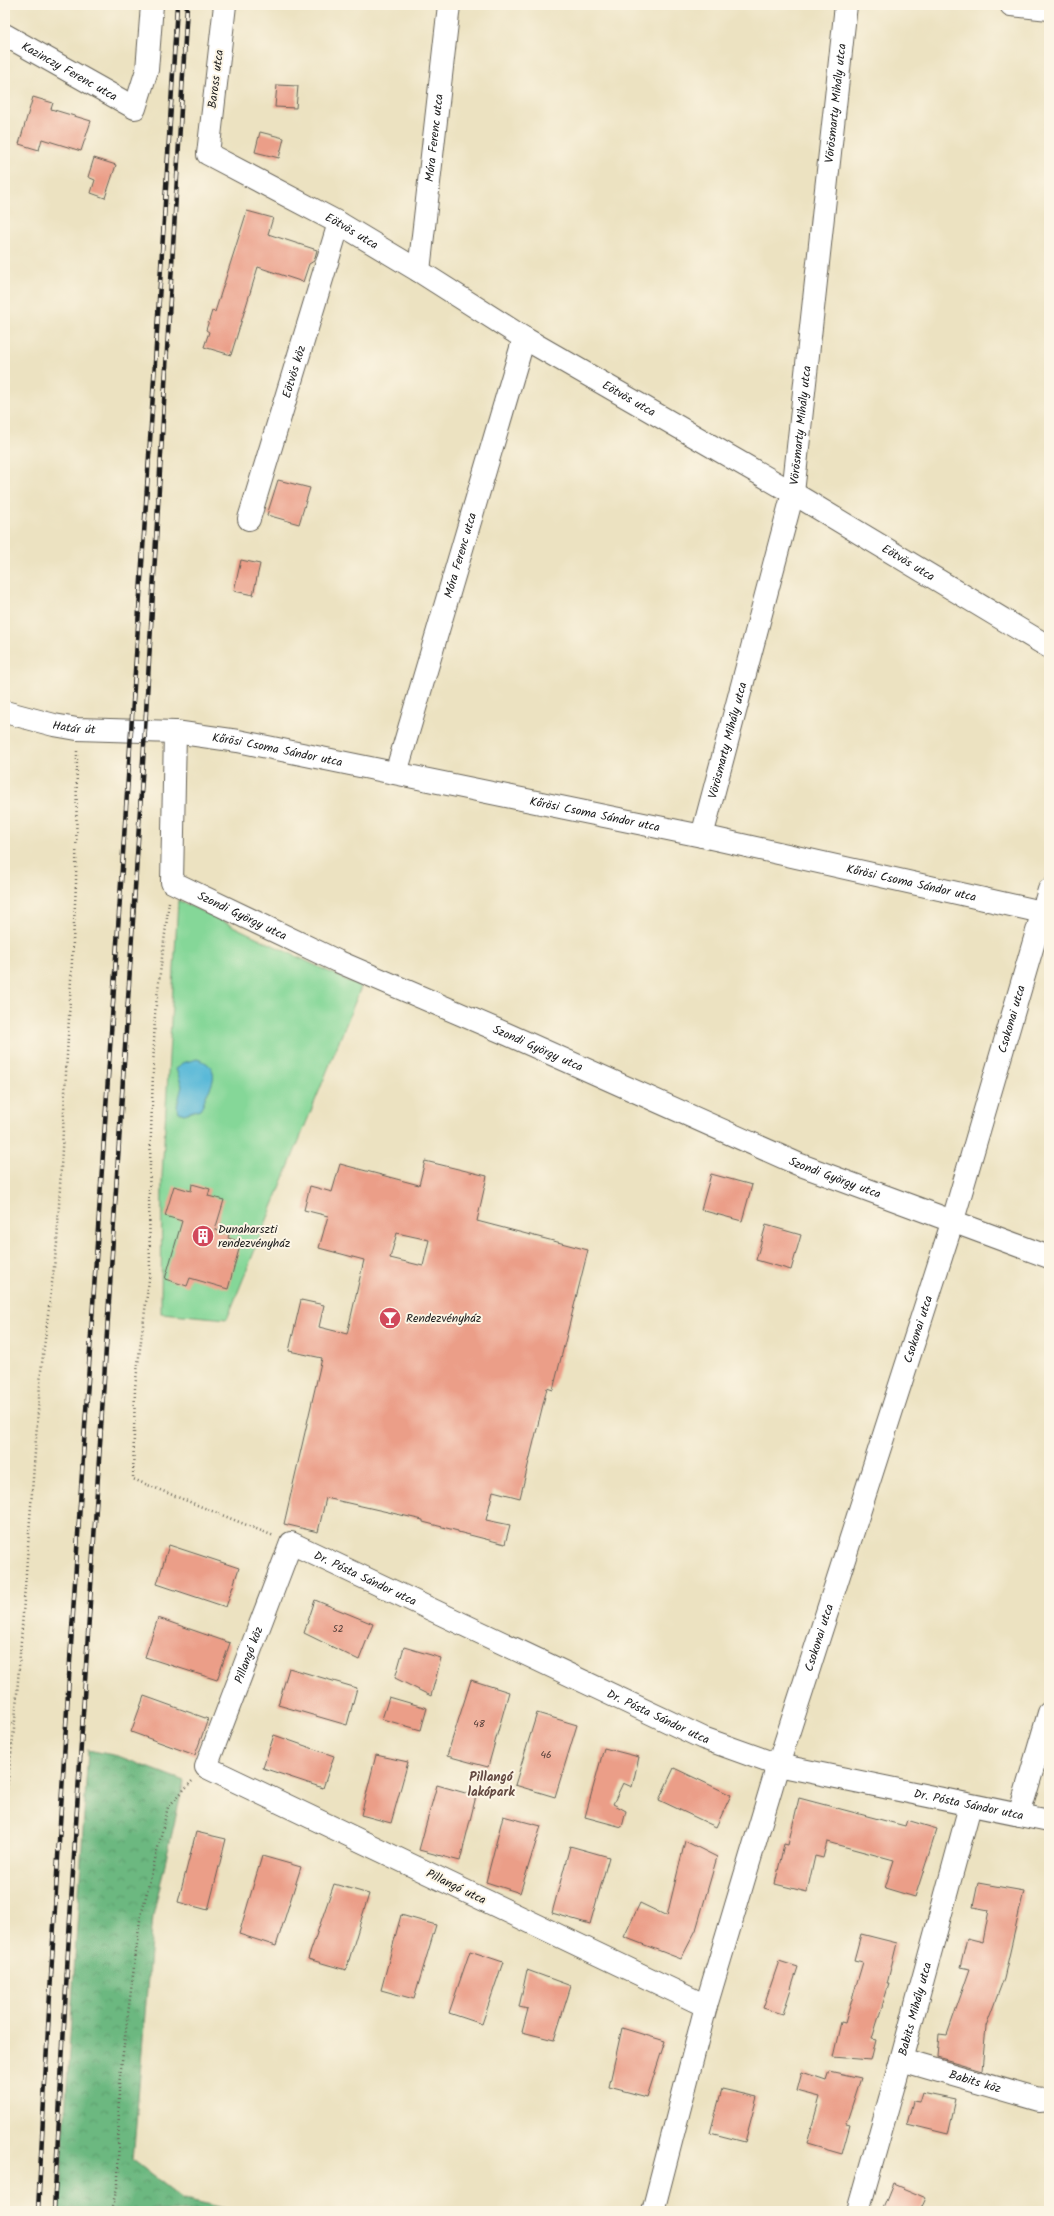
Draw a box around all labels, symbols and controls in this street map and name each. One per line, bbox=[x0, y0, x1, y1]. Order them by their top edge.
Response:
street label: Kazinczy Ferenc utca bbox=[18, 37, 121, 106]
street label: Vörösmarty Mihály utca bbox=[819, 42, 851, 164]
street label: Baross utca bbox=[203, 48, 229, 109]
street label: Móra Ferenc utca bbox=[420, 92, 448, 183]
street label: Eötvös utca bbox=[322, 208, 382, 254]
street label: Eötvös köz bbox=[277, 343, 311, 400]
street label: Vörösmarty Mihály utca bbox=[784, 364, 816, 486]
street label: Eötvös utca bbox=[599, 376, 660, 422]
street label: Móra Ferenc utca bbox=[438, 510, 482, 600]
street label: Eötvös utca bbox=[878, 539, 939, 586]
street label: Vörösmarty Mihály utca bbox=[703, 680, 752, 801]
street label: Határ út bbox=[51, 715, 96, 739]
street label: Kőrösi Csoma Sándor utca bbox=[211, 728, 345, 772]
street label: Kőrösi Csoma Sándor utca bbox=[528, 791, 662, 837]
street label: Kőrösi Csoma Sándor utca bbox=[845, 859, 979, 907]
street label: Szondi György utca bbox=[194, 886, 291, 945]
street label: Csokonai utca bbox=[993, 982, 1030, 1055]
street label: Szondi György utca bbox=[490, 1020, 587, 1077]
street label: Szondi György utca bbox=[786, 1152, 884, 1204]
place label: Dunaharszti rendezvényház bbox=[218, 1220, 290, 1253]
building icon: Dunaharszti rendezvényház bbox=[190, 1223, 216, 1249]
street label: Csokonai utca bbox=[898, 1293, 938, 1365]
bar icon: Rendezvényház bbox=[377, 1305, 403, 1331]
place label: Rendezvényház bbox=[406, 1309, 481, 1328]
street label: Dr. Pósta Sándor utca bbox=[311, 1546, 420, 1611]
street label: Csokonai utca bbox=[799, 1601, 839, 1674]
house number: 52 bbox=[332, 1621, 344, 1637]
street label: Pillangó köz bbox=[229, 1624, 268, 1686]
street label: Dr. Pósta Sándor utca bbox=[604, 1684, 712, 1749]
house number: 48 bbox=[473, 1716, 486, 1732]
house number: 46 bbox=[540, 1747, 552, 1763]
district label: Pillangó lakópark bbox=[467, 1767, 515, 1803]
street label: Dr. Pósta Sándor utca bbox=[912, 1784, 1026, 1825]
street label: Pillangó utca bbox=[423, 1864, 490, 1910]
street label: Babits Mihály utca bbox=[893, 1960, 937, 2058]
street label: Babits köz bbox=[947, 2065, 1003, 2098]

